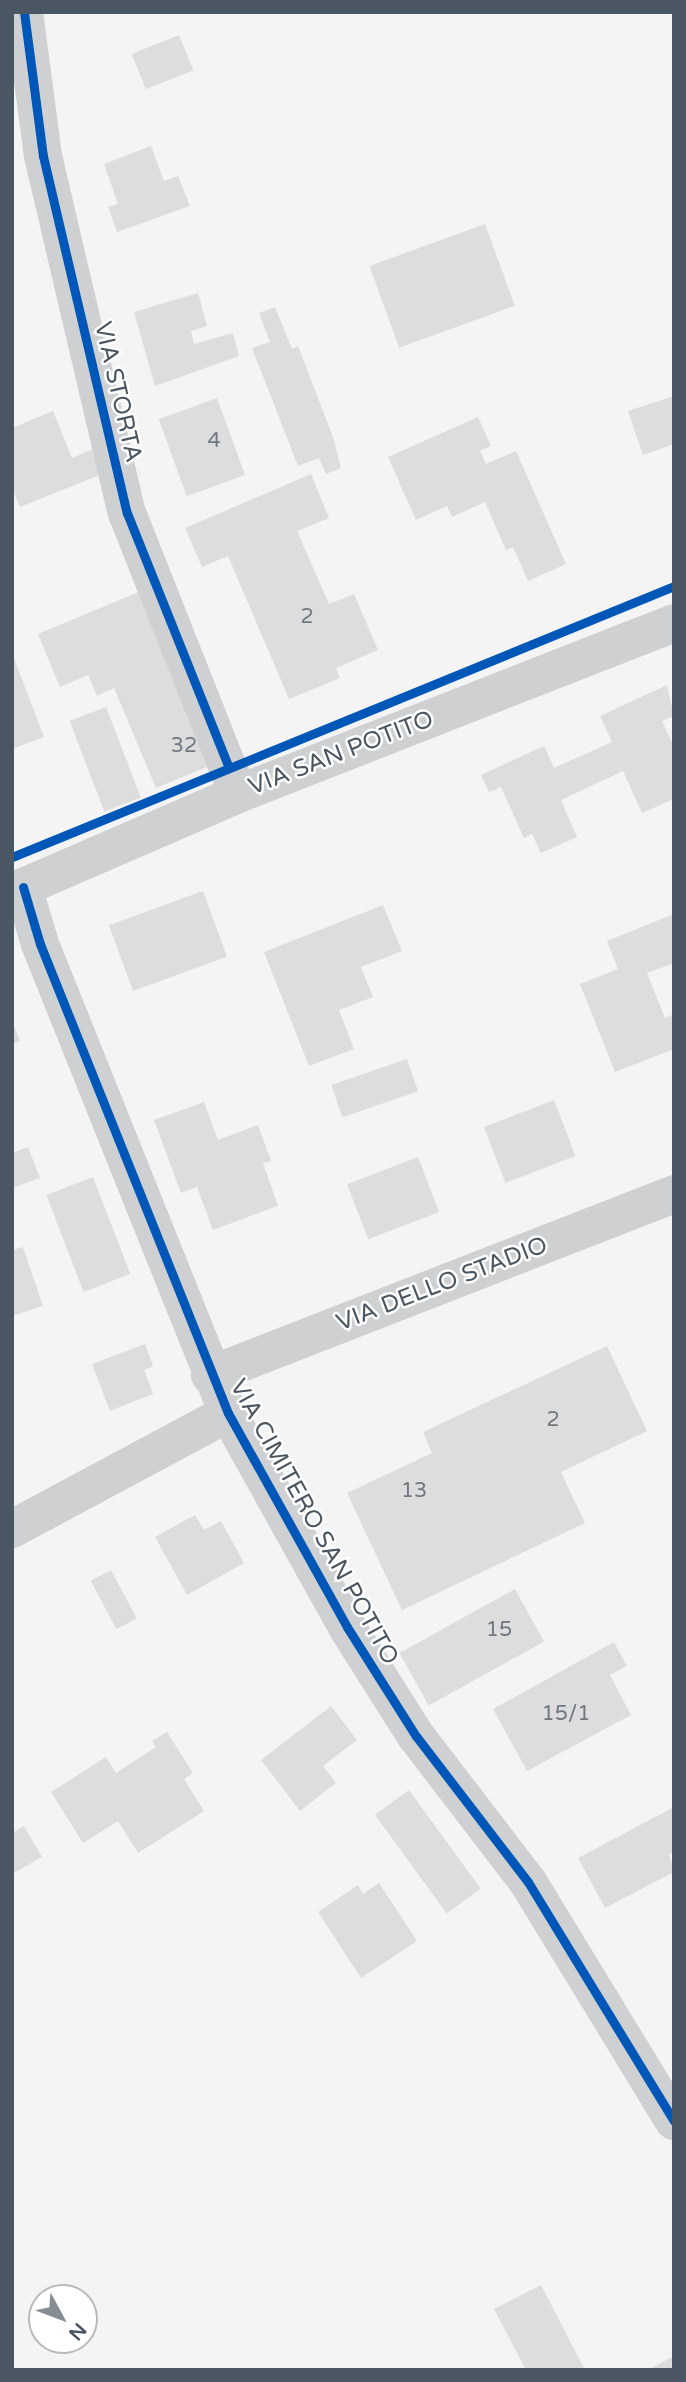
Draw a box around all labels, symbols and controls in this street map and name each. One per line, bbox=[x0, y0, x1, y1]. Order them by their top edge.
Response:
street label: VIA STORTA bbox=[88, 319, 148, 465]
house number: 4 bbox=[207, 428, 221, 454]
house number: 2 bbox=[300, 604, 314, 630]
street label: VIA SAN POTITO bbox=[244, 704, 438, 802]
house number: 32 bbox=[171, 733, 197, 759]
street label: VIA DELLO STADIO bbox=[332, 1230, 552, 1338]
street label: VIA CIMITERO SAN POTITO bbox=[223, 1374, 405, 1670]
house number: 2 bbox=[546, 1407, 560, 1433]
house number: 13 bbox=[401, 1478, 427, 1504]
house number: 15 bbox=[486, 1617, 512, 1643]
house number: 15/1 bbox=[542, 1701, 590, 1727]
north arrow bbox=[28, 2284, 98, 2354]
text: N bbox=[64, 2318, 91, 2344]

